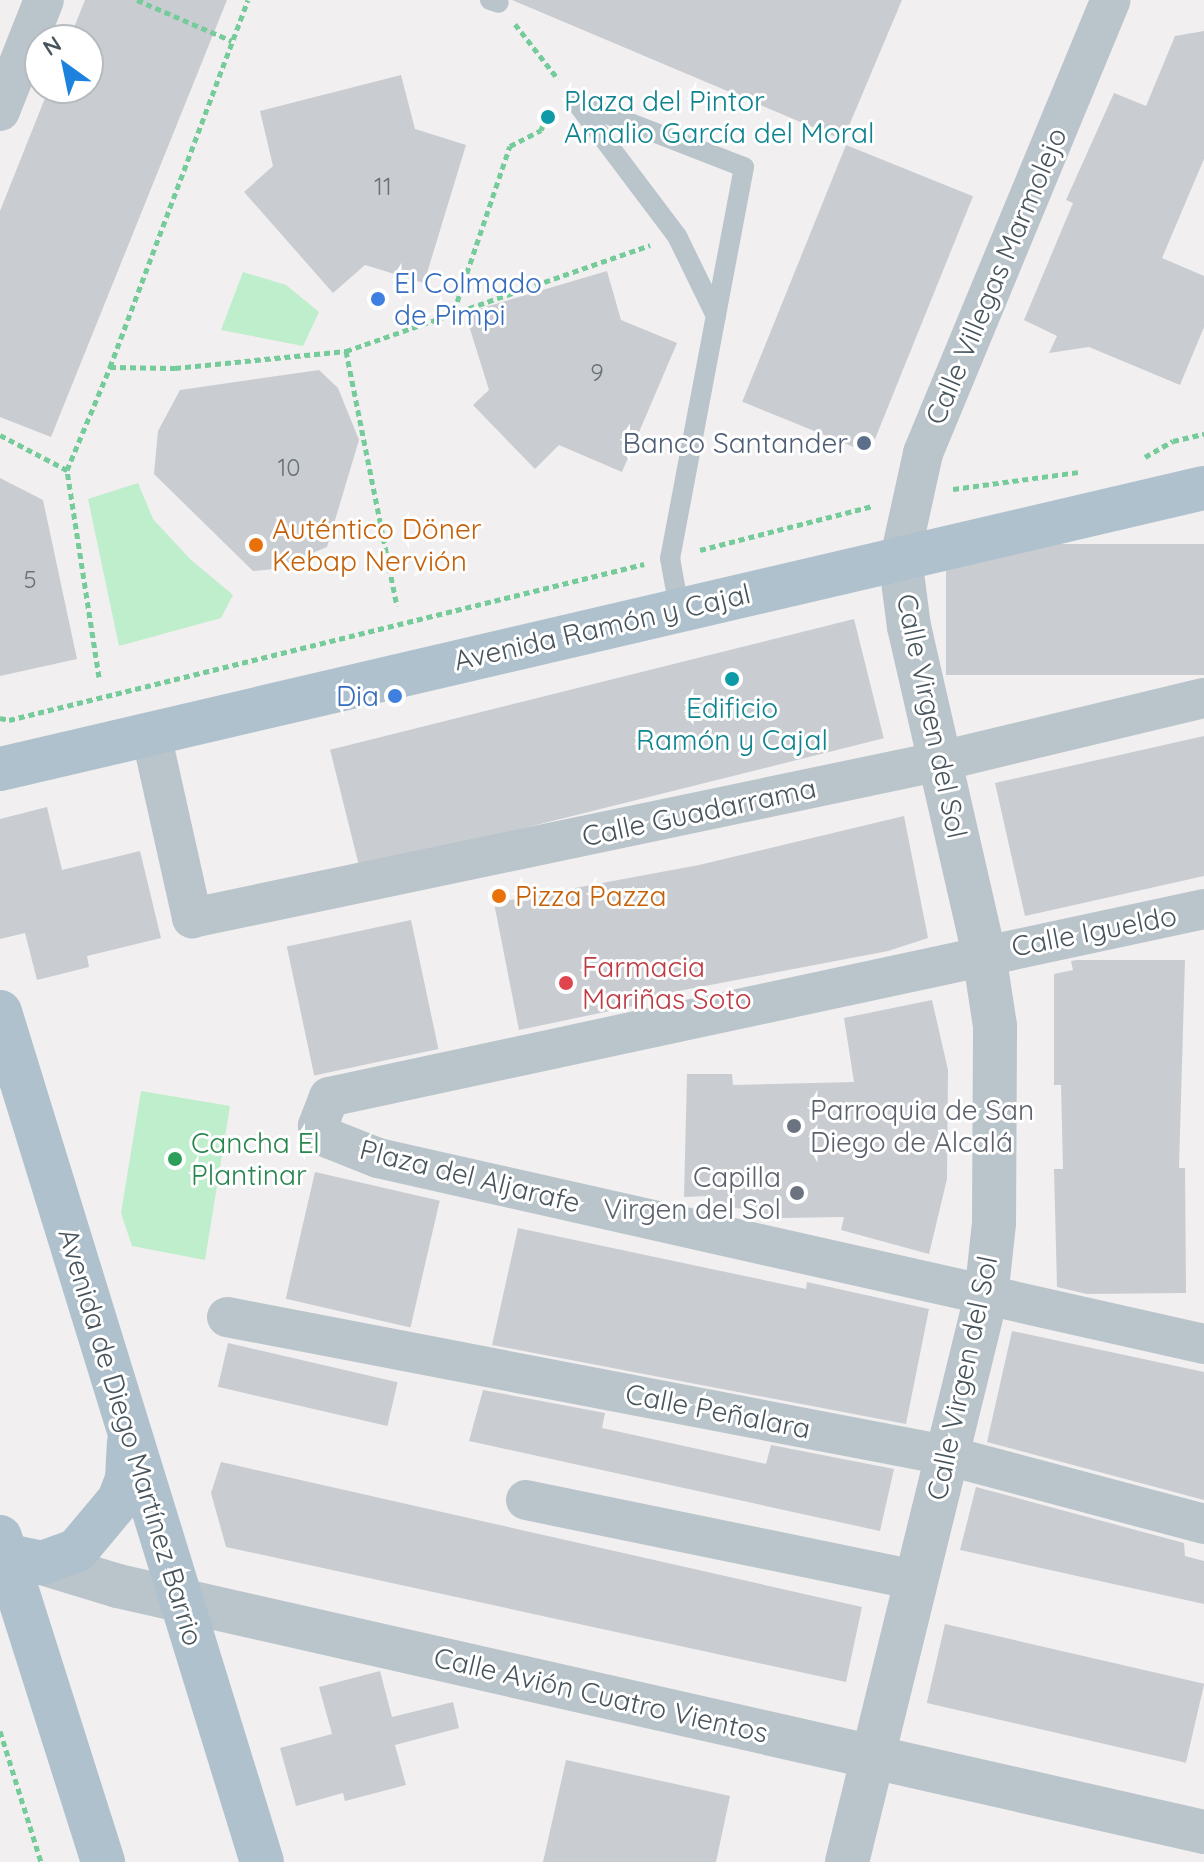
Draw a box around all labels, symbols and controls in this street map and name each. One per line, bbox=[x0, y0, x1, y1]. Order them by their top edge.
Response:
north arrow bbox=[24, 24, 104, 104]
text: N bbox=[38, 29, 66, 62]
place label: Plaza del Pintor Amalio García del Moral bbox=[564, 84, 874, 150]
marker: Plaza del Pintor Amalio García del Moral bbox=[539, 108, 557, 126]
street label: Calle Villegas Marmolejo bbox=[918, 123, 1074, 429]
house number: 11 bbox=[374, 173, 392, 201]
place label: El Colmado de Pimpi bbox=[394, 266, 542, 332]
marker: El Colmado de Pimpi bbox=[369, 290, 387, 308]
house number: 9 bbox=[590, 359, 604, 387]
place label: Banco Santander bbox=[622, 426, 848, 460]
marker: Banco Santander bbox=[855, 434, 873, 452]
house number: 10 bbox=[277, 454, 301, 482]
place label: Auténtico Döner Kebap Nervión bbox=[272, 512, 481, 578]
marker: Auténtico Döner Kebap Nervión bbox=[247, 536, 265, 554]
house number: 5 bbox=[23, 566, 37, 594]
street label: Avenida Ramón y Cajal bbox=[450, 576, 754, 678]
street label: Calle Virgen del Sol bbox=[890, 591, 974, 841]
marker: Edificio Ramón y Cajal bbox=[723, 670, 741, 688]
place label: Dia bbox=[336, 679, 379, 713]
marker: Dia bbox=[386, 687, 404, 705]
place label: Edificio Ramón y Cajal bbox=[636, 691, 828, 757]
street label: Calle Guadarrama bbox=[579, 771, 819, 853]
place label: Pizza Pazza bbox=[515, 879, 666, 913]
marker: Pizza Pazza bbox=[490, 887, 508, 905]
street label: Calle Igueldo bbox=[1009, 899, 1179, 963]
place label: Farmacia Mariñas Soto bbox=[582, 950, 752, 1016]
marker: Farmacia Mariñas Soto bbox=[557, 974, 575, 992]
place label: Parroquia de San Diego de Alcalá bbox=[810, 1093, 1034, 1159]
marker: Parroquia de San Diego de Alcalá bbox=[785, 1117, 803, 1135]
place label: Cancha El Plantinar bbox=[191, 1126, 320, 1192]
street label: Plaza del Aljarafe bbox=[356, 1132, 584, 1220]
marker: Cancha El Plantinar bbox=[166, 1150, 184, 1168]
place label: Capilla Virgen del Sol bbox=[604, 1160, 781, 1226]
marker: Capilla Virgen del Sol bbox=[788, 1184, 806, 1202]
street label: Avenida de Diego Martínez Barrio bbox=[51, 1224, 211, 1650]
street label: Calle Virgen del Sol bbox=[920, 1253, 1004, 1503]
street label: Calle Peñalara bbox=[623, 1377, 813, 1445]
street label: Calle Avión Cuatro Vientos bbox=[431, 1640, 771, 1750]

